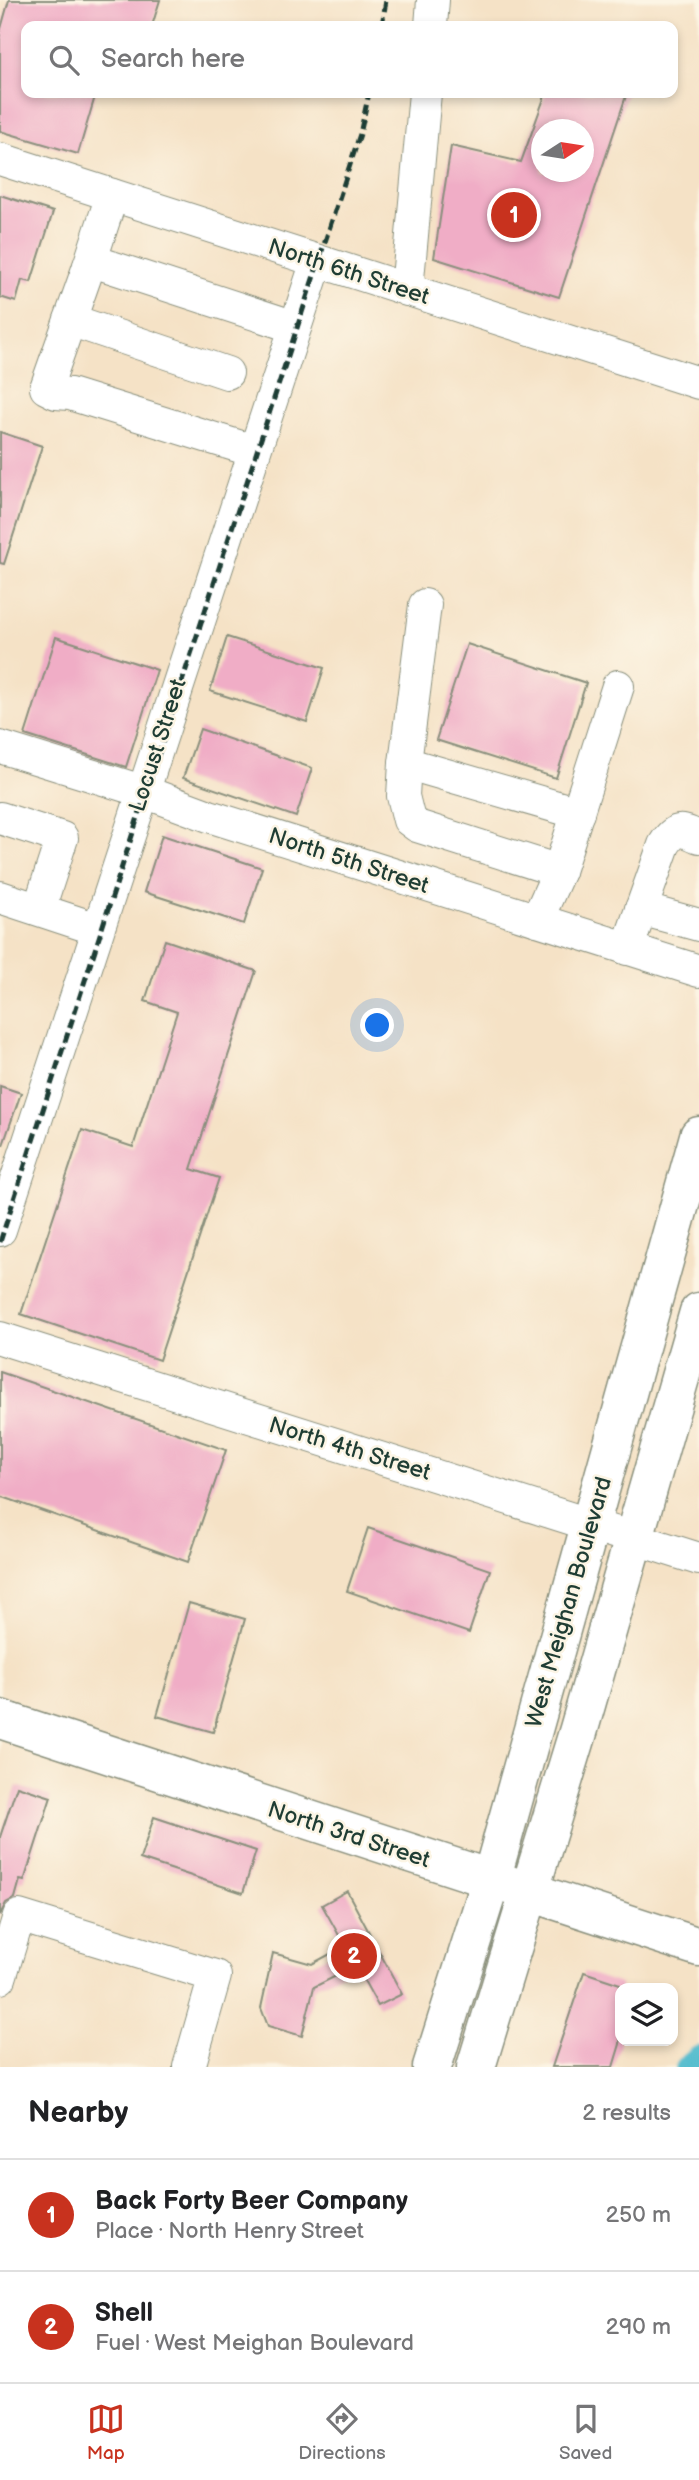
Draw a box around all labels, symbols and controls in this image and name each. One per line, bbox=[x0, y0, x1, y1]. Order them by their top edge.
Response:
search box bbox=[21, 21, 678, 98]
icon: search bbox=[45, 41, 83, 79]
text: Search here bbox=[101, 44, 245, 75]
north arrow bbox=[531, 119, 594, 182]
pin: 1 bbox=[491, 189, 537, 241]
street label: North 6th Street bbox=[265, 233, 433, 311]
street label: Locust Street bbox=[123, 675, 193, 815]
street label: North 5th Street bbox=[265, 822, 432, 900]
your location bbox=[360, 1008, 394, 1042]
street label: North 4th Street bbox=[265, 1411, 434, 1487]
street label: West Meighan Boulevard bbox=[520, 1474, 618, 1731]
street label: North 3rd Street bbox=[264, 1796, 433, 1874]
pin: 2 bbox=[331, 1930, 377, 1982]
map controls bbox=[615, 1983, 678, 2046]
button: layers bbox=[615, 1983, 678, 2046]
text: Nearby bbox=[28, 2095, 128, 2131]
text: 2 results bbox=[582, 2099, 671, 2127]
text: Back Forty Beer Company bbox=[95, 2186, 408, 2217]
text: 1 bbox=[46, 2201, 56, 2229]
text: 250 m bbox=[605, 2201, 671, 2229]
text: Place · North Henry Street bbox=[95, 2217, 364, 2245]
text: Shell bbox=[95, 2298, 153, 2329]
text: 2 bbox=[44, 2313, 58, 2341]
text: 290 m bbox=[605, 2313, 671, 2341]
text: Fuel · West Meighan Boulevard bbox=[95, 2329, 414, 2357]
tab: Map bbox=[87, 2400, 125, 2465]
tab: Directions bbox=[298, 2400, 386, 2465]
tab: Saved bbox=[559, 2400, 612, 2465]

